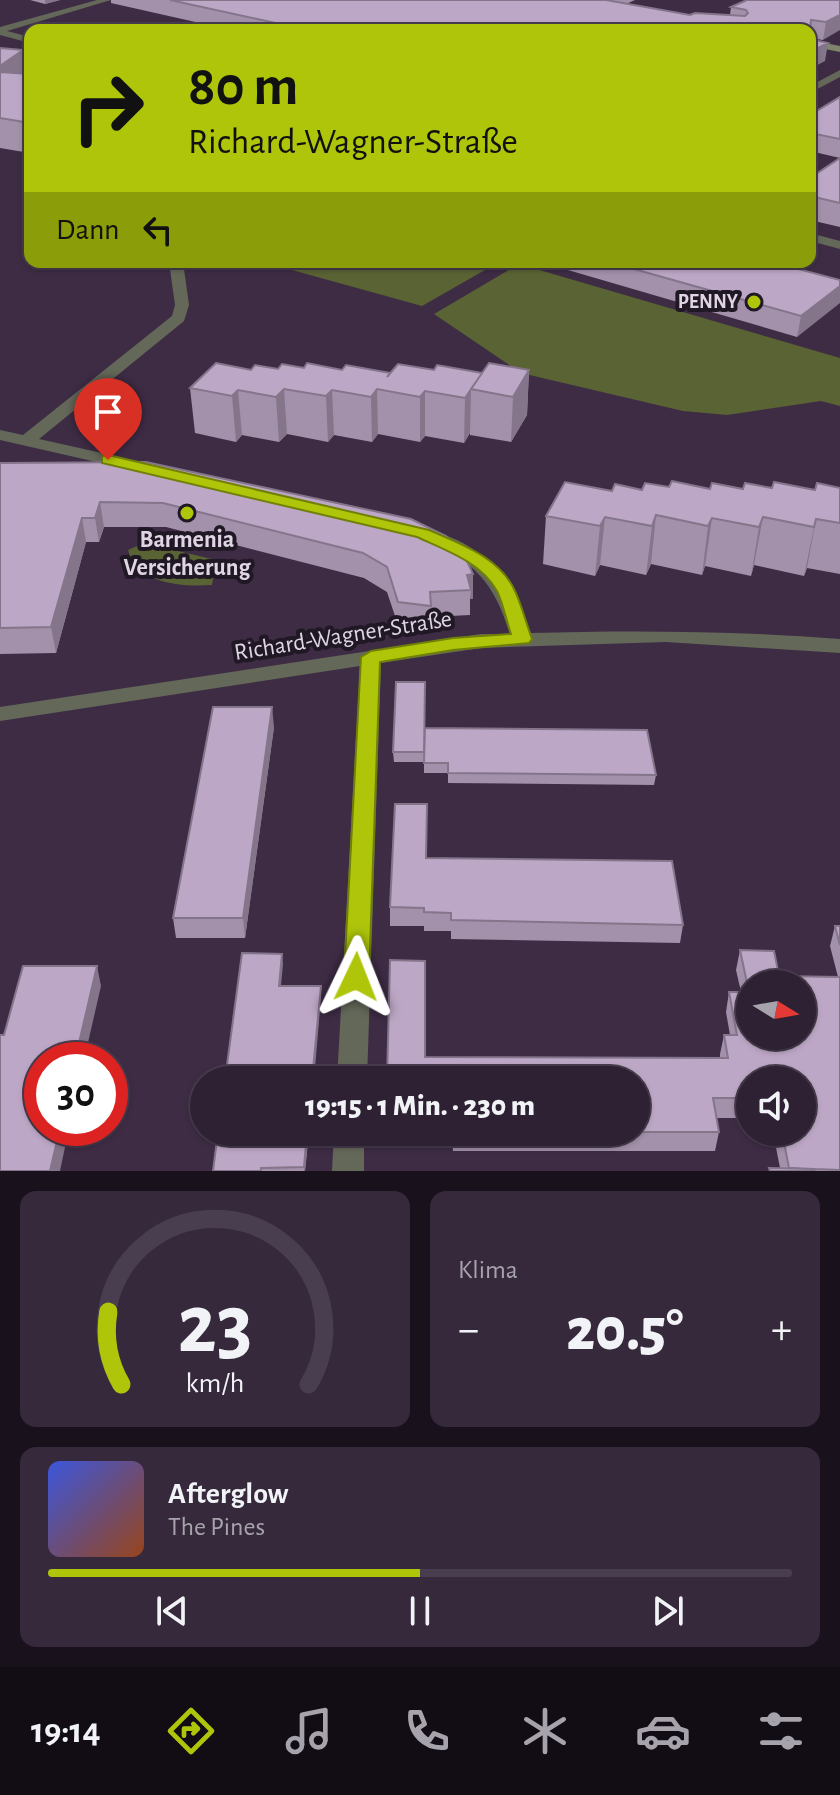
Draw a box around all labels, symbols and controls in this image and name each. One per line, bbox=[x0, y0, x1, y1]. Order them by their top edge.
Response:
icon: right bbox=[56, 56, 160, 160]
text: 80 m bbox=[188, 59, 298, 115]
text: Richard-Wagner-Straße bbox=[188, 124, 518, 160]
icon: left bbox=[136, 208, 180, 252]
text: Dann bbox=[56, 215, 120, 245]
place label: PENNY bbox=[678, 292, 739, 312]
marker: PENNY bbox=[745, 293, 763, 311]
pin bbox=[74, 378, 142, 460]
icon: arrive bbox=[86, 390, 130, 434]
marker: Barmenia Versicherung bbox=[178, 504, 196, 522]
place label: Barmenia Versicherung bbox=[124, 528, 251, 580]
street label: Richard-Wagner-Straße bbox=[233, 607, 453, 665]
position arrow bbox=[314, 935, 398, 1019]
north arrow bbox=[736, 970, 816, 1050]
map controls bbox=[736, 970, 816, 1146]
speed limit sign: 30 bbox=[24, 1042, 128, 1146]
button: sound bbox=[736, 1066, 816, 1146]
text: 19:15 · 1 Min. · 230 m bbox=[305, 1091, 535, 1121]
text: Klima bbox=[458, 1257, 518, 1283]
text: 23 bbox=[177, 1284, 253, 1368]
text: 20.5° bbox=[566, 1301, 684, 1361]
text: − bbox=[458, 1308, 479, 1352]
text: + bbox=[771, 1308, 792, 1352]
text: km/h bbox=[186, 1369, 244, 1398]
text: Afterglow bbox=[168, 1479, 289, 1509]
text: The Pines bbox=[168, 1514, 265, 1540]
icon: previous bbox=[150, 1589, 194, 1633]
icon: pause bbox=[398, 1589, 442, 1633]
icon: next bbox=[646, 1589, 690, 1633]
icon: directions bbox=[163, 1703, 219, 1759]
icon: music bbox=[281, 1703, 337, 1759]
icon: phone bbox=[399, 1703, 455, 1759]
icon: climate bbox=[517, 1703, 573, 1759]
icon: car bbox=[635, 1703, 691, 1759]
icon: filters bbox=[753, 1703, 809, 1759]
text: 19:14 bbox=[31, 1713, 101, 1749]

